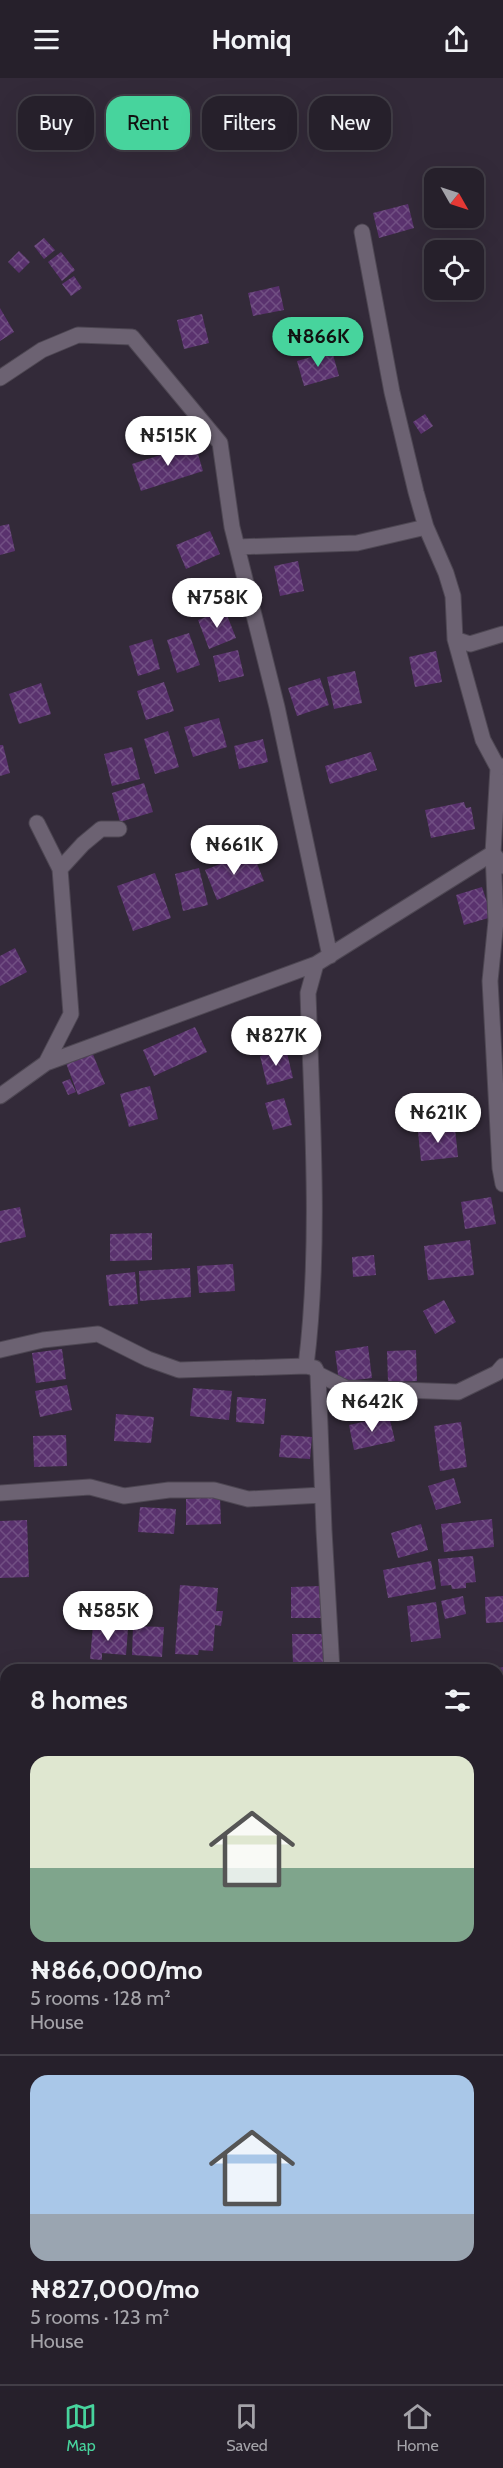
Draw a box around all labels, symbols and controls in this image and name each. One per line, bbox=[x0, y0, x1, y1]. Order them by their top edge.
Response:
icon: menu bbox=[30, 23, 63, 56]
text: Homiq bbox=[211, 23, 292, 56]
icon: share bbox=[440, 23, 473, 56]
chip: Buy bbox=[18, 96, 94, 150]
chip: Rent bbox=[106, 96, 190, 150]
chip: Filters bbox=[202, 96, 297, 150]
chip: New bbox=[309, 96, 391, 150]
north arrow bbox=[424, 168, 484, 228]
map controls bbox=[424, 168, 484, 300]
button: locate bbox=[424, 240, 484, 300]
pin: ₦866K bbox=[276, 317, 360, 368]
text: ₦866K bbox=[286, 324, 350, 348]
pin: ₦515K bbox=[126, 416, 210, 467]
text: ₦515K bbox=[139, 423, 197, 447]
pin: ₦758K bbox=[175, 578, 259, 629]
text: ₦758K bbox=[186, 585, 248, 609]
pin: ₦661K bbox=[192, 825, 276, 876]
text: ₦661K bbox=[205, 832, 263, 856]
pin: ₦827K bbox=[234, 1016, 318, 1067]
text: ₦827K bbox=[245, 1023, 307, 1047]
pin: ₦621K bbox=[396, 1093, 480, 1144]
text: ₦621K bbox=[409, 1100, 467, 1124]
pin: ₦642K bbox=[330, 1382, 414, 1433]
text: ₦642K bbox=[341, 1389, 403, 1413]
pin: ₦585K bbox=[66, 1591, 150, 1642]
text: ₦585K bbox=[77, 1598, 139, 1622]
text: 8 homes bbox=[30, 1684, 128, 1716]
icon: filters bbox=[441, 1684, 474, 1717]
icon: home bbox=[198, 1795, 306, 1903]
text: ₦866,000/mo bbox=[30, 1954, 203, 1986]
text: 5 rooms · 128 m² bbox=[30, 1986, 171, 2010]
text: House bbox=[30, 2010, 84, 2034]
icon: home bbox=[198, 2114, 306, 2222]
text: ₦827,000/mo bbox=[30, 2273, 199, 2305]
text: 5 rooms · 123 m² bbox=[30, 2305, 169, 2329]
text: House bbox=[30, 2329, 84, 2353]
tab: Map bbox=[64, 2400, 97, 2455]
tab: Saved bbox=[226, 2400, 268, 2455]
tab: Home bbox=[397, 2400, 439, 2455]

